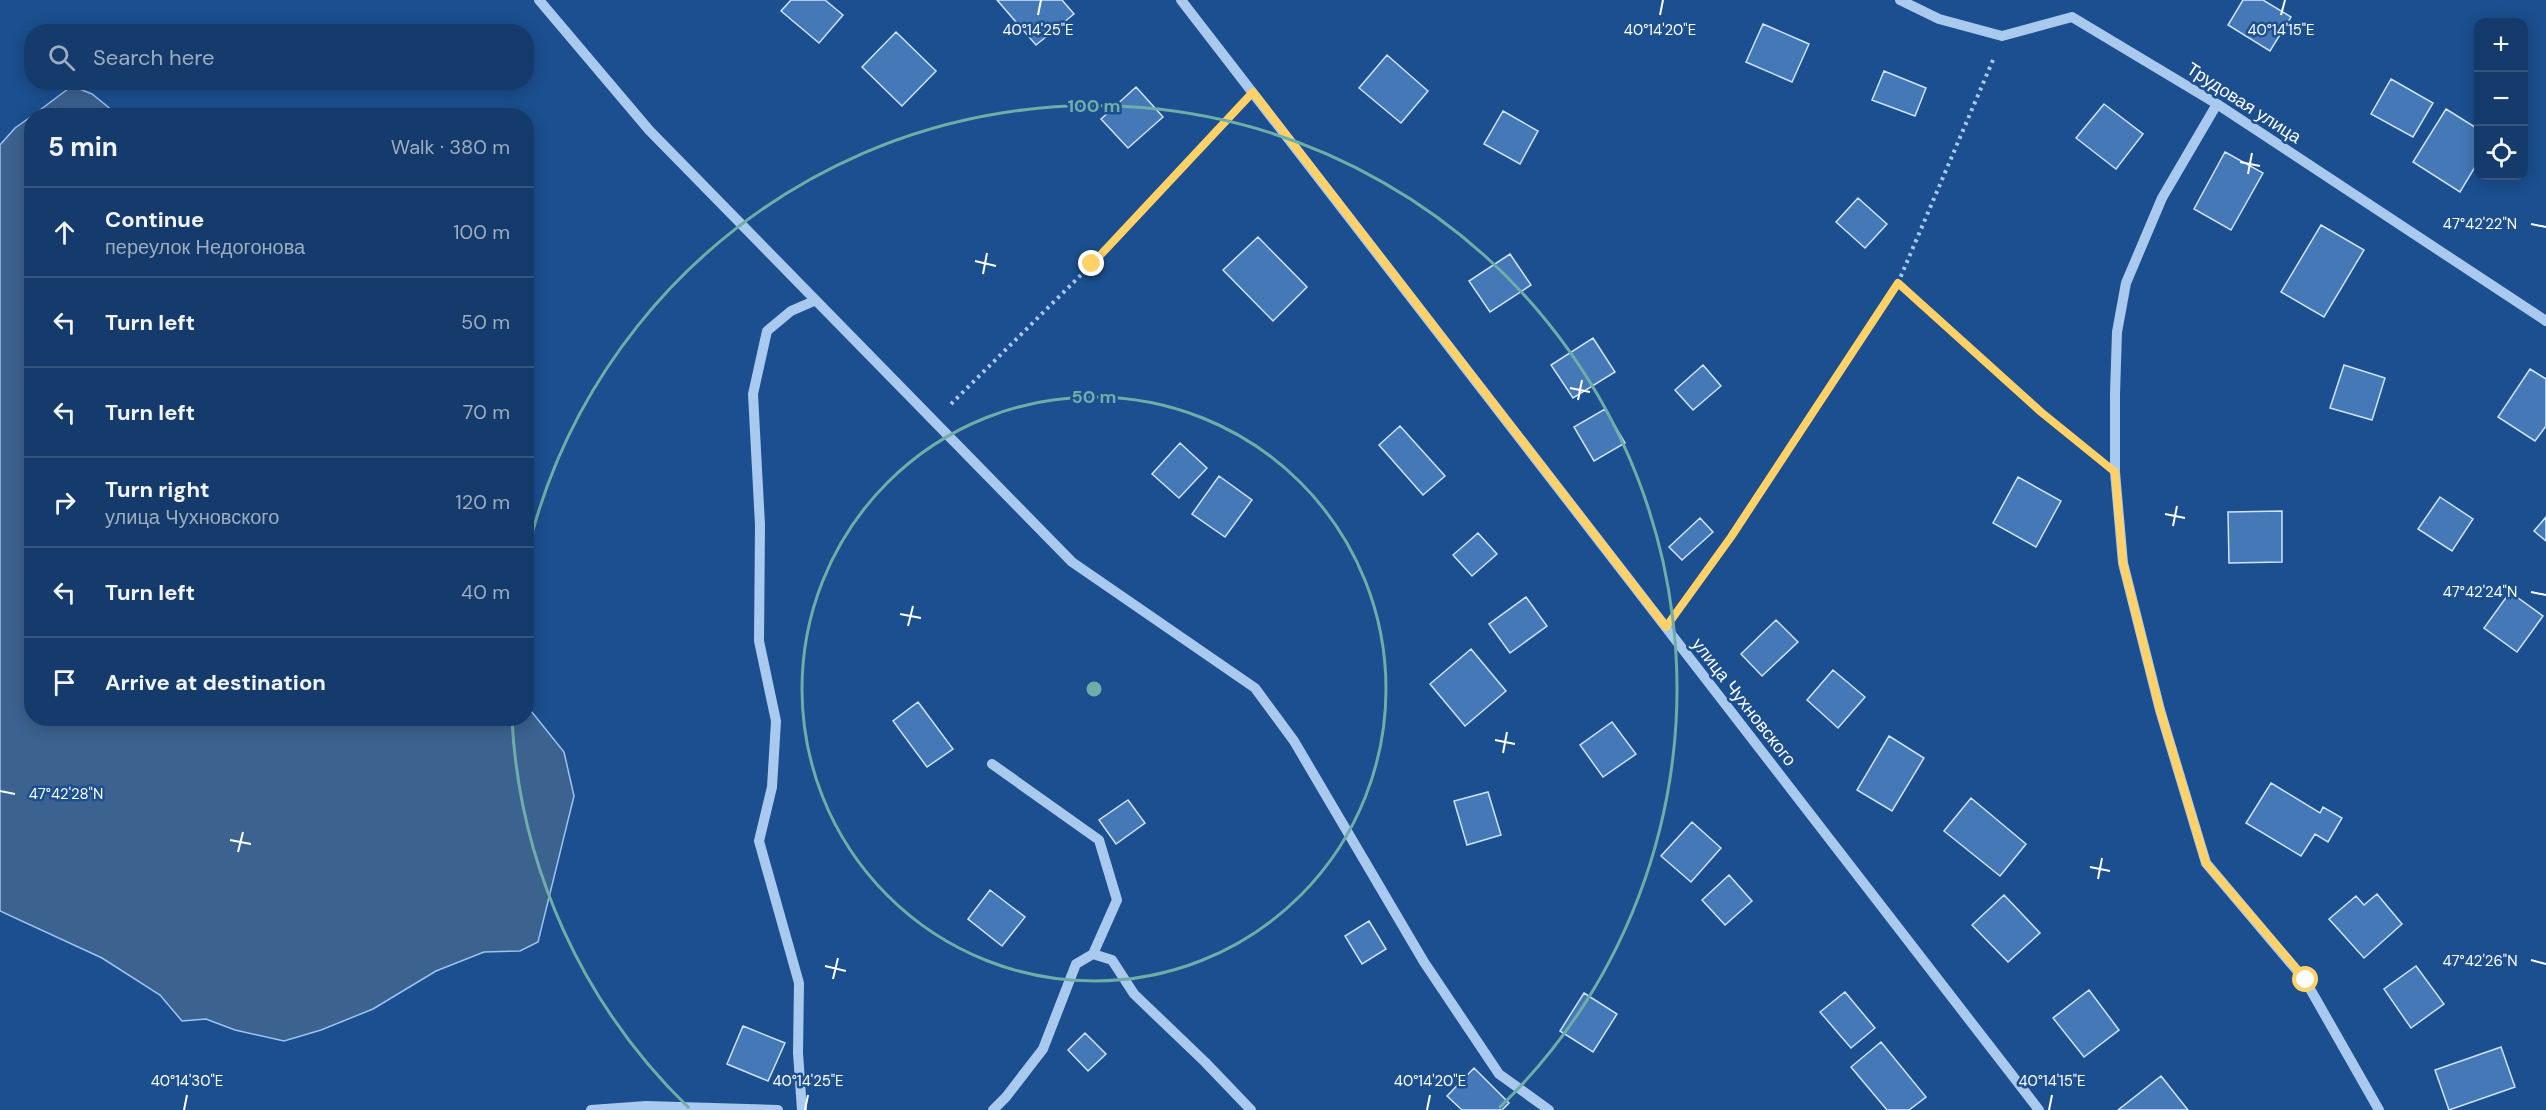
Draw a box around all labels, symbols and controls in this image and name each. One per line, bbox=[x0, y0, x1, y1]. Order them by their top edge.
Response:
map controls bbox=[2474, 18, 2528, 180]
button: + bbox=[2474, 18, 2528, 72]
text: 40°14'25"E bbox=[1002, 20, 1074, 40]
text: 40°14'20"E bbox=[1624, 20, 1696, 40]
text: 40°14'15"E bbox=[2247, 20, 2315, 40]
search box bbox=[24, 24, 534, 90]
icon: search bbox=[45, 41, 78, 74]
text: Search here bbox=[93, 43, 214, 72]
street label: Трудовая улица bbox=[2182, 57, 2307, 150]
button: − bbox=[2474, 72, 2528, 126]
text: 100 m bbox=[1067, 94, 1121, 118]
button: locate bbox=[2474, 126, 2528, 180]
text: 5 min bbox=[48, 130, 118, 164]
text: Walk · 380 m bbox=[391, 134, 510, 160]
text: Continue bbox=[105, 205, 204, 234]
text: 47°42'22"N bbox=[2443, 214, 2517, 234]
icon: ahead bbox=[48, 216, 81, 249]
text: 100 m bbox=[453, 219, 510, 245]
text: переулок Недогонова bbox=[105, 234, 305, 260]
route end bbox=[1078, 250, 1104, 276]
icon: left bbox=[48, 306, 81, 339]
text: Turn left bbox=[105, 308, 195, 337]
text: 50 m bbox=[461, 309, 510, 335]
text: 50 m bbox=[1071, 385, 1117, 409]
icon: left bbox=[48, 396, 81, 429]
text: Turn left bbox=[105, 398, 195, 427]
text: 70 m bbox=[463, 399, 510, 425]
text: Turn right bbox=[105, 475, 210, 504]
icon: right bbox=[48, 486, 81, 519]
text: 120 m bbox=[456, 489, 510, 515]
text: улица Чухновского bbox=[105, 504, 279, 530]
icon: left bbox=[48, 576, 81, 609]
text: Turn left bbox=[105, 578, 195, 607]
text: 40 m bbox=[461, 579, 510, 605]
text: 47°42'24"N bbox=[2443, 582, 2517, 602]
street label: улица Чухновского bbox=[1686, 633, 1802, 771]
icon: arrive bbox=[48, 666, 81, 699]
text: Arrive at destination bbox=[105, 668, 326, 697]
centre of rings bbox=[1084, 679, 1104, 699]
text: 47°42'28"N bbox=[29, 784, 103, 804]
text: 47°42'26"N bbox=[2442, 951, 2518, 971]
route start bbox=[2292, 966, 2318, 992]
text: 40°14'30"E bbox=[151, 1071, 223, 1091]
text: 40°14'25"E bbox=[772, 1071, 844, 1091]
text: 40°14'20"E bbox=[1394, 1071, 1466, 1091]
text: 40°14'15"E bbox=[2018, 1071, 2086, 1091]

